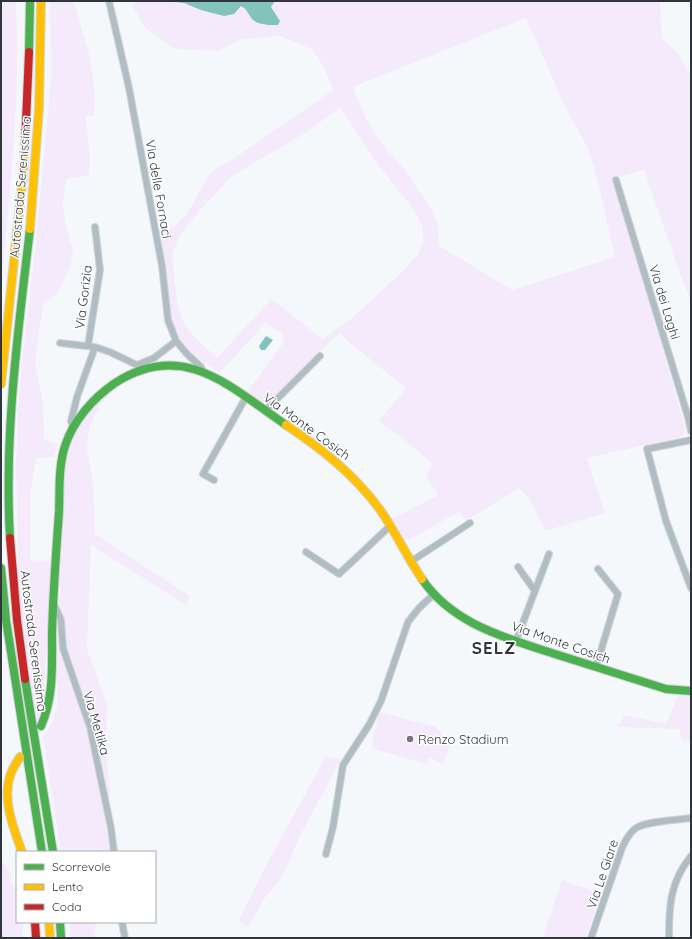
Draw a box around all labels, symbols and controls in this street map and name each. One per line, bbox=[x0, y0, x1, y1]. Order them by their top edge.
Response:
street label: Autostrada Serenissima bbox=[6, 116, 34, 258]
street label: Via delle Fornaci bbox=[142, 138, 176, 240]
street label: Via dei Laghi bbox=[646, 263, 684, 341]
street label: Via Gorizia bbox=[71, 264, 95, 330]
street label: Via Monte Cosich bbox=[260, 389, 354, 463]
street label: Autostrada Serenissima bbox=[17, 569, 51, 713]
street label: Via Monte Cosich bbox=[509, 618, 613, 666]
district label: SELZ bbox=[472, 637, 516, 658]
street label: Via Metlika bbox=[80, 689, 114, 757]
place label: Renzo Stadium bbox=[418, 731, 509, 747]
marker: Renzo Stadium bbox=[405, 734, 415, 744]
street label: Via Le Giare bbox=[583, 837, 621, 911]
legend bbox=[16, 851, 156, 923]
text: Scorrevole bbox=[52, 859, 111, 874]
text: Lento bbox=[52, 879, 83, 894]
text: Coda bbox=[52, 899, 82, 914]

